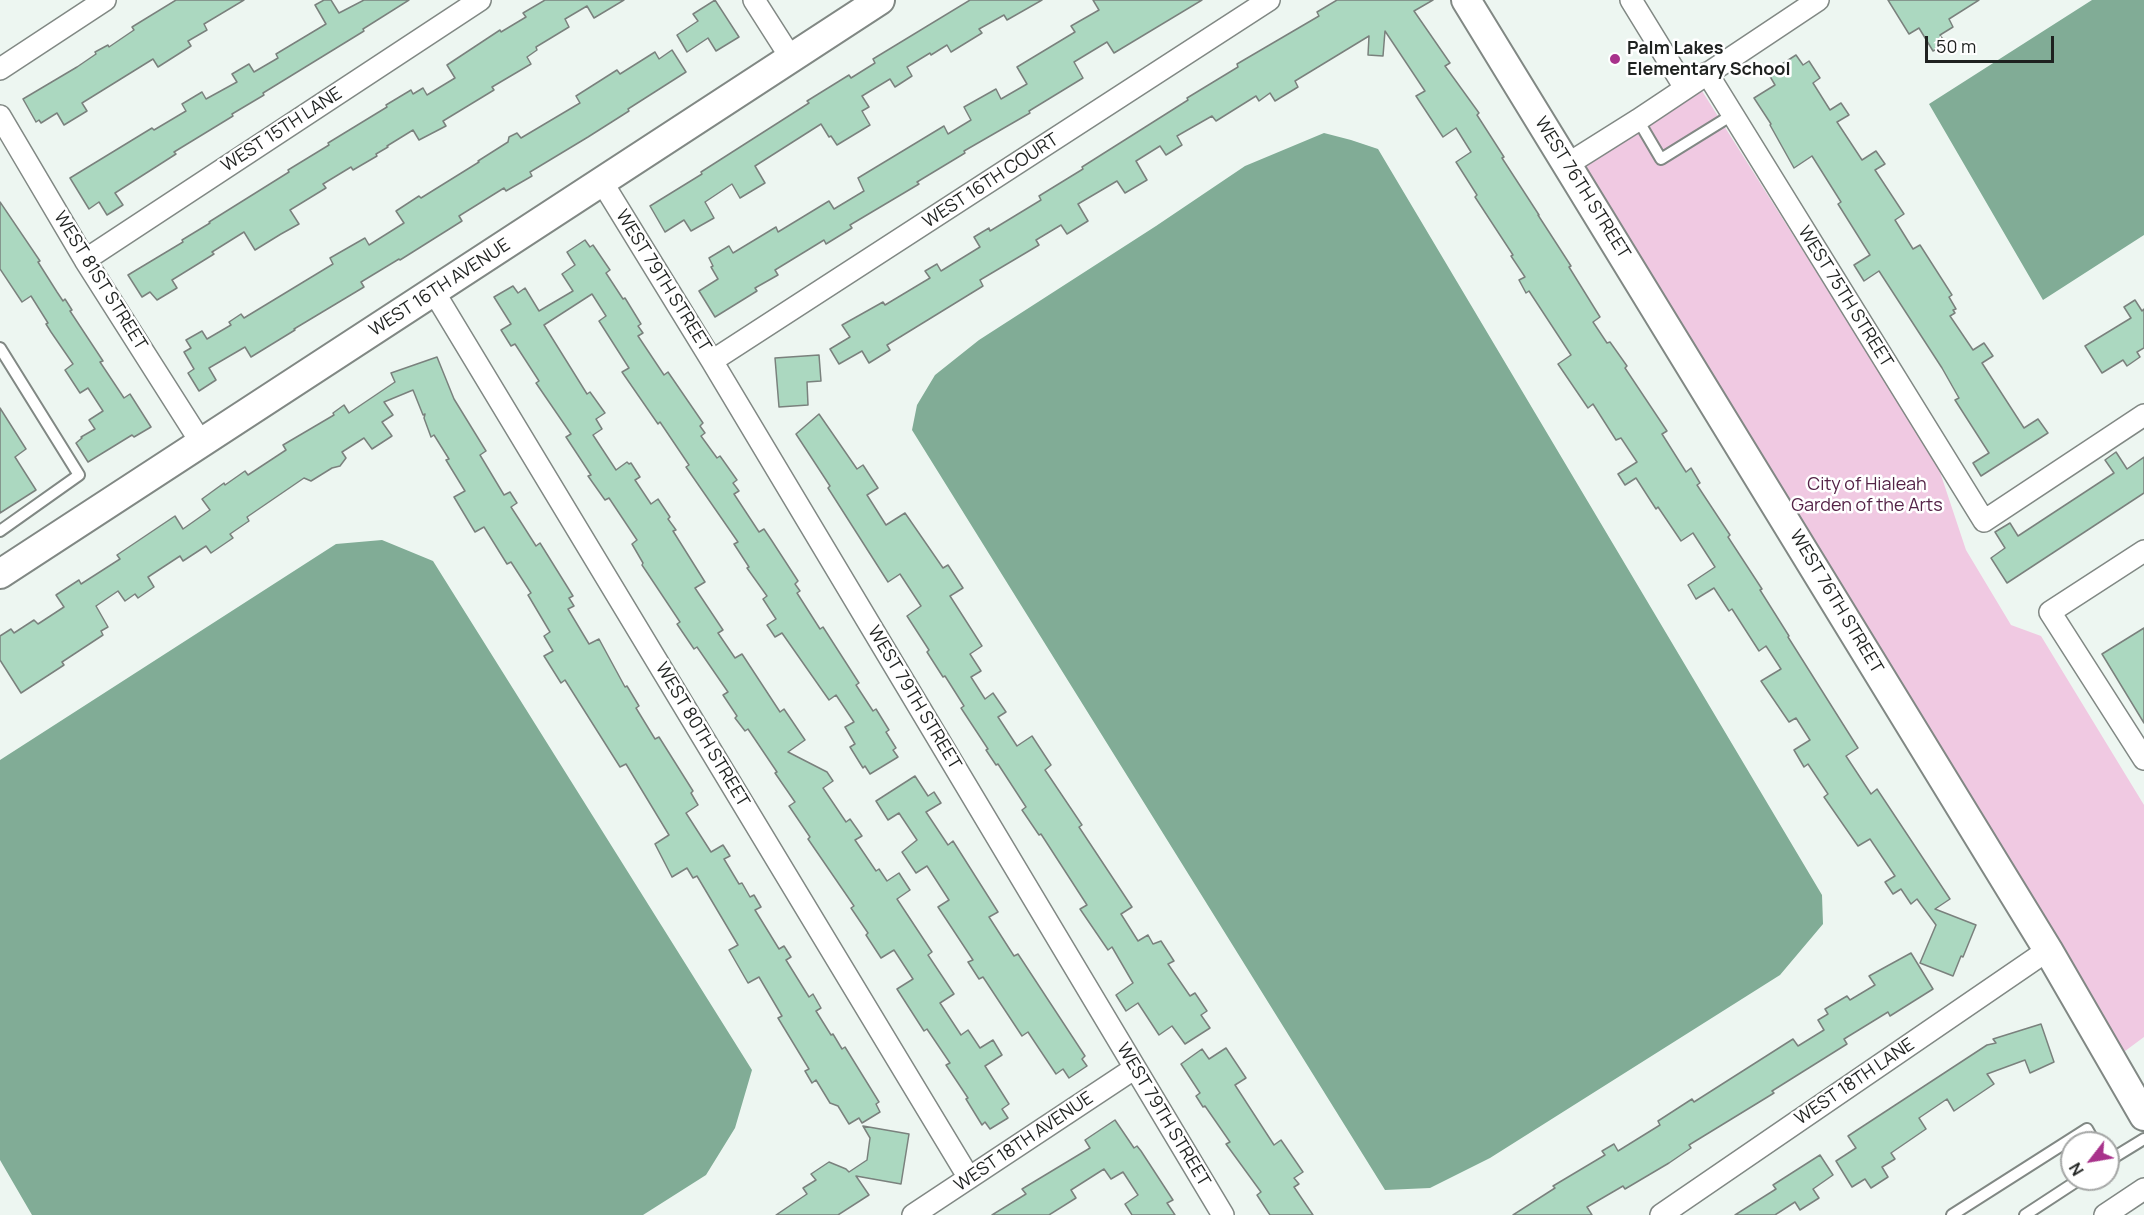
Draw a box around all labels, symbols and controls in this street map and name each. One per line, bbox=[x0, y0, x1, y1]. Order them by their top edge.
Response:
scale bar bbox=[1928, 24, 2057, 62]
text: 50 m bbox=[1936, 34, 1976, 58]
place label: Palm Lakes Elementary School bbox=[1627, 38, 1790, 80]
marker: Palm Lakes Elementary School bbox=[1608, 52, 1622, 66]
street label: WEST 15TH LANE bbox=[218, 83, 346, 177]
street label: WEST 76TH STREET bbox=[1530, 113, 1634, 263]
street label: WEST 16TH COURT bbox=[919, 129, 1063, 233]
street label: WEST 79TH STREET bbox=[611, 206, 715, 356]
street label: WEST 81ST STREET bbox=[49, 208, 151, 354]
street label: WEST 75TH STREET bbox=[1793, 222, 1897, 372]
street label: WEST 16TH AVENUE bbox=[366, 234, 514, 342]
park label: City of Hialeah Garden of the Arts bbox=[1791, 474, 1943, 516]
street label: WEST 76TH STREET bbox=[1785, 526, 1887, 678]
street label: WEST 79TH STREET bbox=[863, 622, 965, 774]
street label: WEST 80TH STREET bbox=[650, 659, 754, 811]
street label: WEST 18TH LANE bbox=[1791, 1034, 1919, 1130]
street label: WEST 79TH STREET bbox=[1112, 1039, 1214, 1191]
street label: WEST 18TH AVENUE bbox=[951, 1088, 1097, 1196]
north arrow bbox=[2060, 1131, 2120, 1191]
text: N bbox=[2064, 1159, 2089, 1180]

